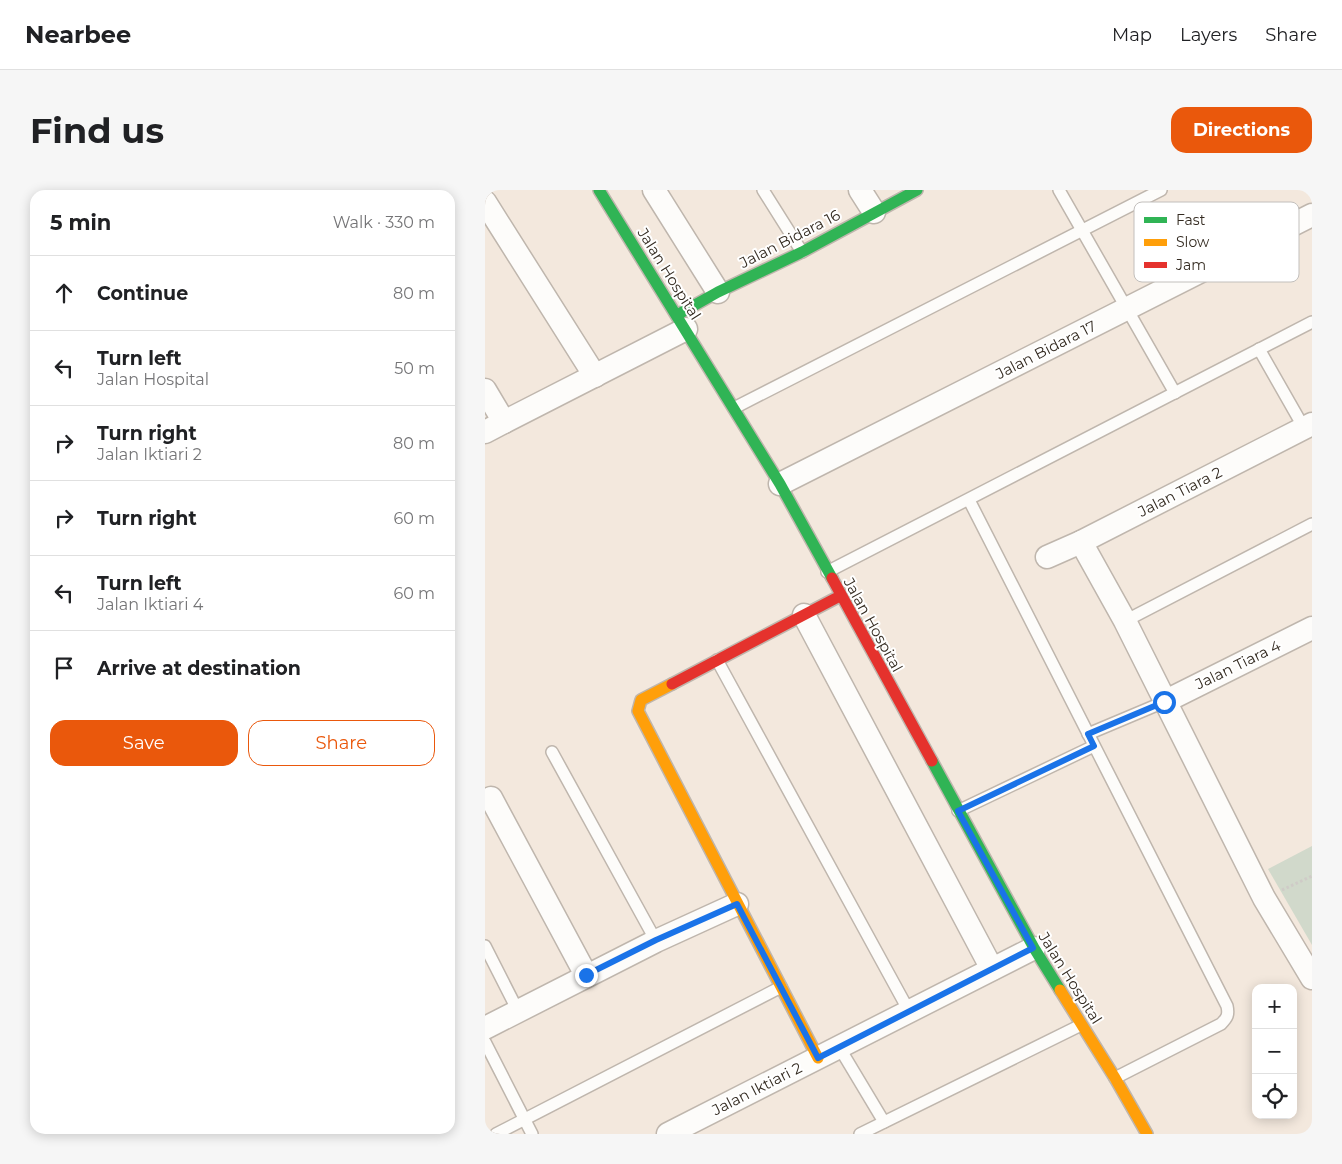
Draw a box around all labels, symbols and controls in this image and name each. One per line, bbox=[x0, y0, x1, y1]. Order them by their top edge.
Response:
text: Nearbee bbox=[25, 20, 131, 49]
text: Map bbox=[1112, 24, 1152, 46]
text: Layers bbox=[1180, 24, 1237, 46]
text: Share bbox=[1265, 24, 1317, 46]
button: Directions bbox=[1171, 107, 1312, 153]
text: Find us bbox=[30, 109, 164, 152]
legend bbox=[1134, 202, 1299, 282]
street label: Jalan Bidara 16 bbox=[735, 205, 843, 273]
text: 5 min bbox=[50, 210, 111, 235]
text: Fast bbox=[1176, 211, 1206, 229]
text: Walk · 330 m bbox=[333, 213, 435, 232]
street label: Jalan Hospital bbox=[633, 223, 705, 323]
text: Slow bbox=[1176, 233, 1210, 251]
text: Jam bbox=[1175, 256, 1206, 274]
icon: ahead bbox=[50, 279, 78, 307]
text: Continue bbox=[97, 282, 188, 305]
text: 80 m bbox=[393, 284, 435, 303]
street label: Jalan Bidara 17 bbox=[992, 316, 1099, 383]
text: Turn left bbox=[97, 347, 182, 370]
icon: left bbox=[50, 354, 78, 382]
text: 50 m bbox=[394, 359, 435, 378]
text: Jalan Hospital bbox=[97, 370, 209, 389]
text: Turn right bbox=[97, 422, 197, 445]
icon: right bbox=[50, 429, 78, 457]
text: 80 m bbox=[393, 434, 435, 453]
text: Jalan Iktiari 2 bbox=[97, 445, 202, 464]
street label: Jalan Tiara 2 bbox=[1134, 462, 1225, 521]
icon: right bbox=[50, 504, 78, 532]
text: Turn right bbox=[97, 507, 197, 530]
text: 60 m bbox=[393, 509, 435, 528]
text: Turn left bbox=[97, 572, 182, 595]
street label: Jalan Hospital bbox=[839, 573, 907, 675]
icon: left bbox=[50, 579, 78, 607]
text: 60 m bbox=[393, 584, 435, 603]
text: Jalan Iktiari 4 bbox=[97, 595, 203, 614]
street label: Jalan Tiara 4 bbox=[1191, 636, 1284, 694]
icon: arrive bbox=[50, 654, 78, 682]
text: Arrive at destination bbox=[97, 657, 301, 680]
route start bbox=[1153, 691, 1176, 714]
button: Save bbox=[50, 720, 238, 766]
button: Share bbox=[248, 720, 435, 766]
street label: Jalan Hospital bbox=[1034, 927, 1106, 1027]
route end bbox=[575, 964, 598, 987]
map controls bbox=[1252, 984, 1297, 1119]
button: + bbox=[1252, 984, 1297, 1029]
button: − bbox=[1252, 1029, 1297, 1074]
street label: Jalan Iktiari 2 bbox=[708, 1058, 805, 1120]
button: locate bbox=[1252, 1074, 1297, 1119]

